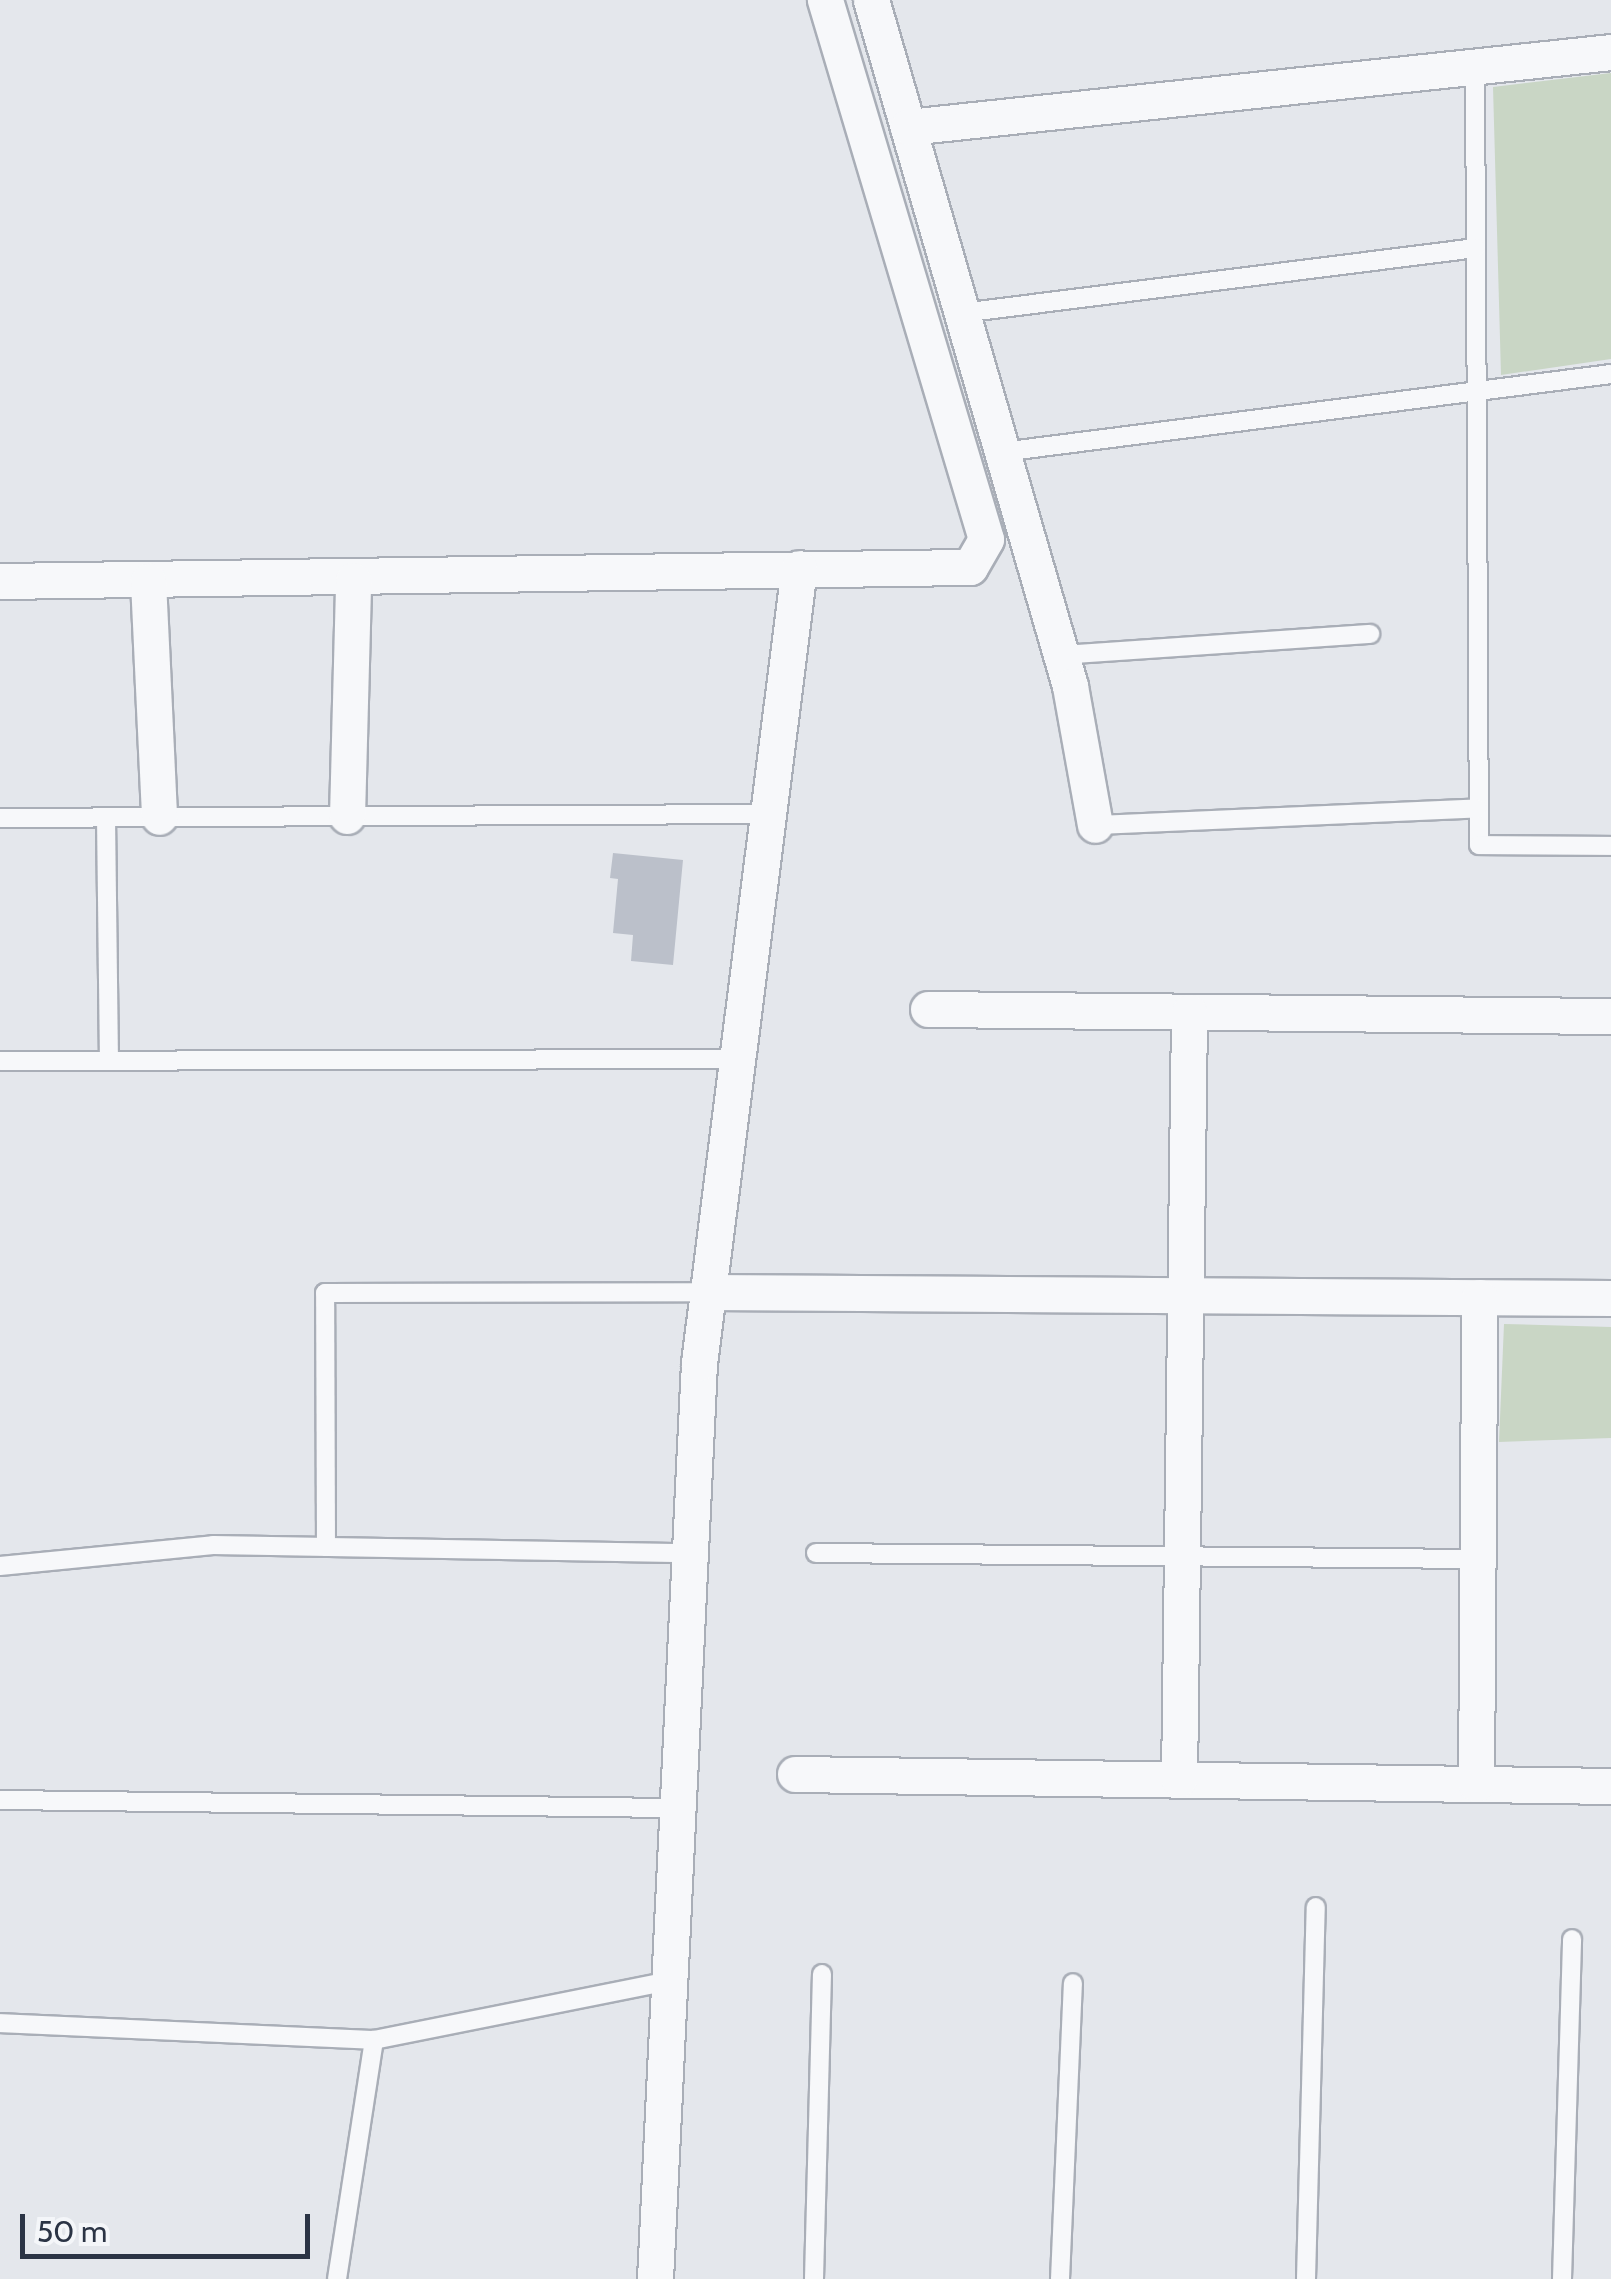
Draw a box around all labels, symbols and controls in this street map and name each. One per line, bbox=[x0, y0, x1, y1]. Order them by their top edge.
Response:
scale bar bbox=[25, 2194, 315, 2256]
text: 50 m bbox=[37, 2213, 107, 2250]

